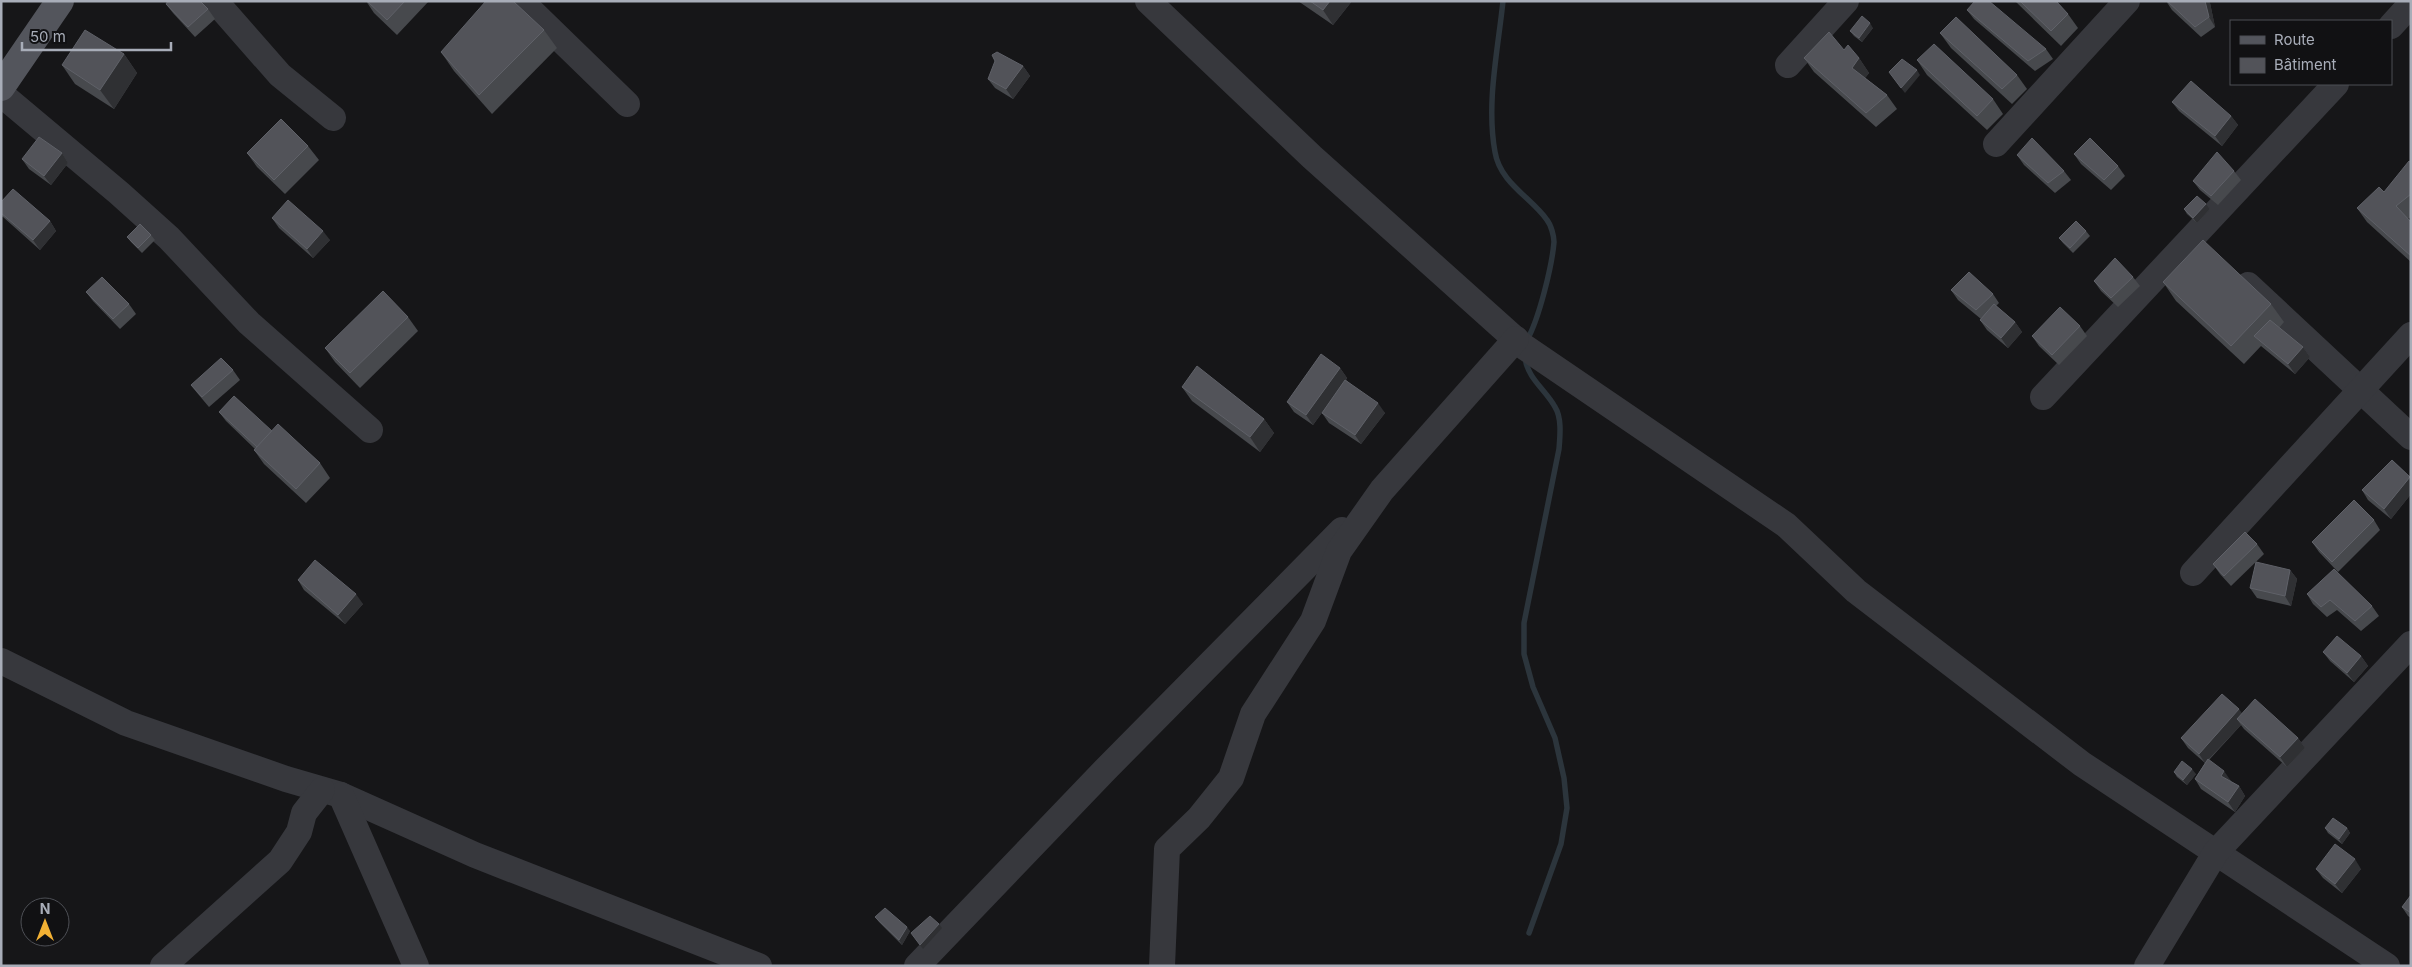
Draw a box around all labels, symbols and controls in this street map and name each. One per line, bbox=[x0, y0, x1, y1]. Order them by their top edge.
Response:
scale bar bbox=[22, 20, 171, 52]
legend bbox=[2230, 20, 2392, 85]
text: 50 m bbox=[30, 27, 66, 46]
text: Route bbox=[2274, 30, 2315, 49]
text: Bâtiment bbox=[2274, 55, 2337, 74]
north arrow bbox=[20, 897, 70, 947]
text: N bbox=[40, 900, 50, 917]

